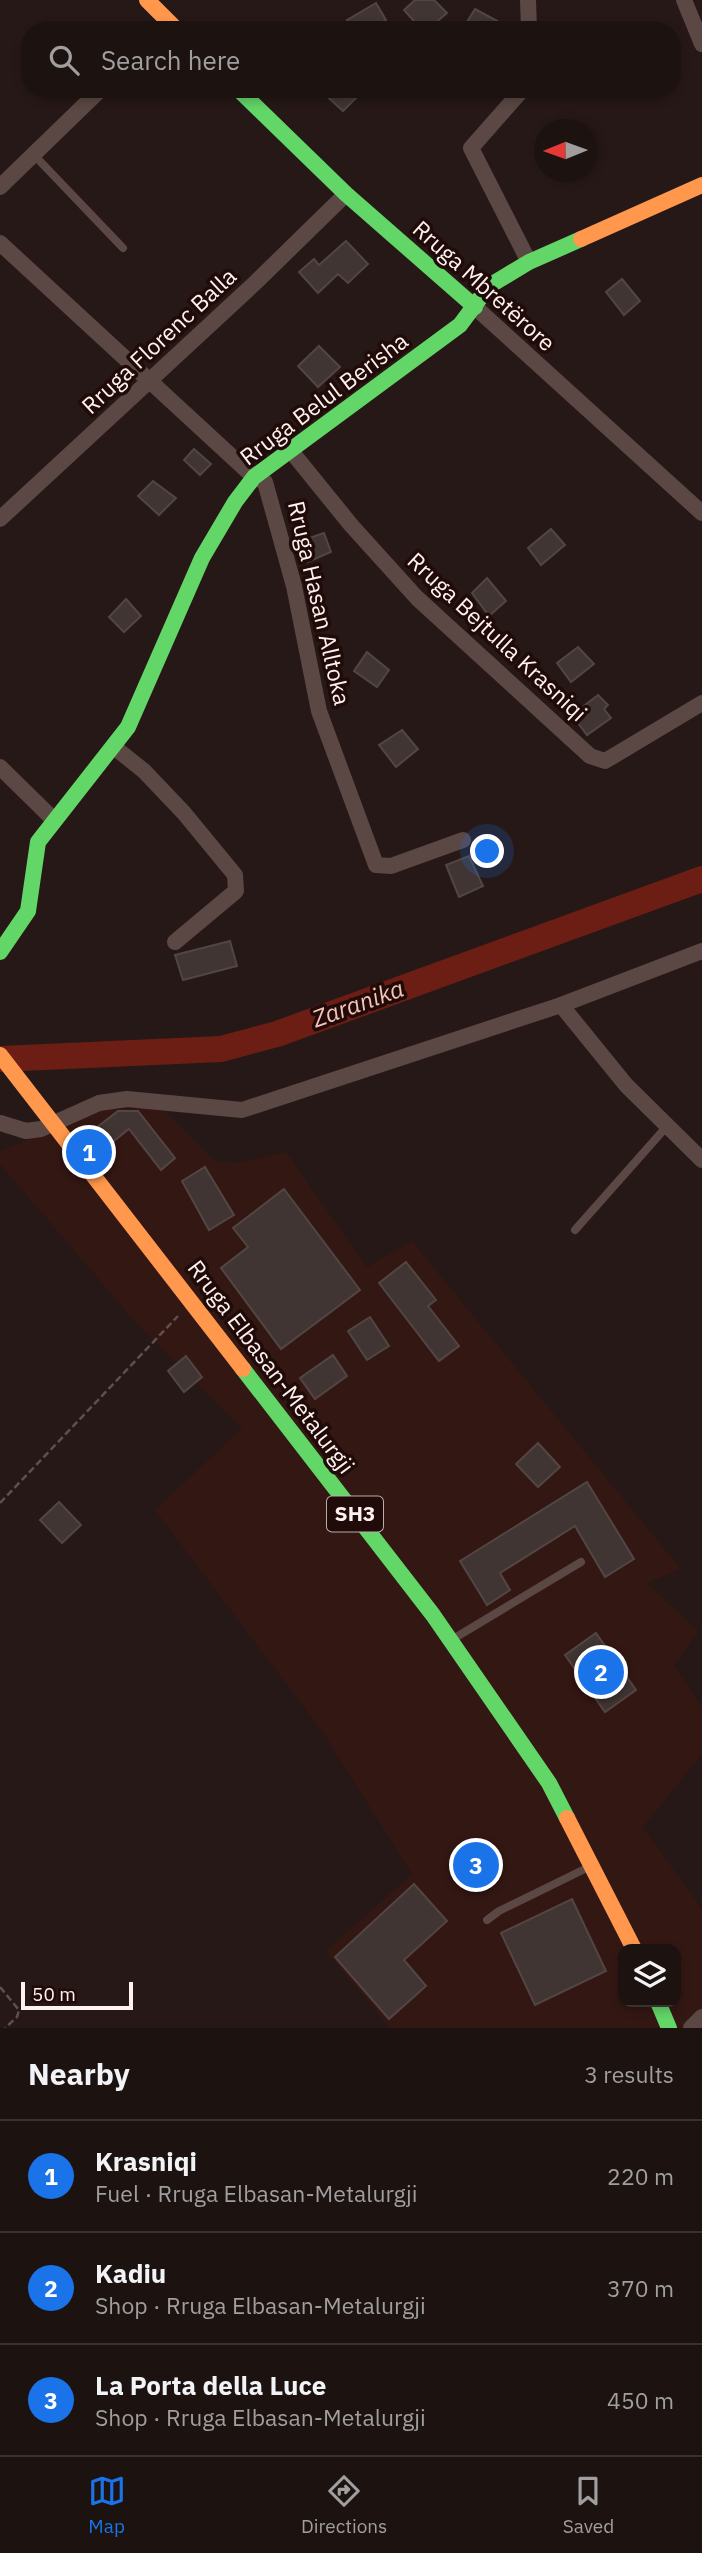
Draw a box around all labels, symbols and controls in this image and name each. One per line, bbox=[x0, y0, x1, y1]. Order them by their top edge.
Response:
search box bbox=[21, 21, 681, 98]
icon: search bbox=[45, 41, 83, 79]
text: Search here bbox=[101, 43, 240, 77]
north arrow bbox=[534, 119, 597, 182]
street label: Rruga Mbretërore bbox=[407, 213, 562, 357]
street label: Rruga Florenc Balla bbox=[75, 261, 242, 420]
street label: Rruga Belul Berisha bbox=[233, 325, 414, 471]
street label: Rruga Hasan Alltoka bbox=[282, 498, 358, 708]
street label: Rruga Bejtulla Krasniqi bbox=[402, 545, 594, 727]
your location bbox=[470, 834, 504, 868]
water label: Zaranika bbox=[306, 972, 408, 1035]
pin: 1 bbox=[66, 1126, 112, 1178]
street label: Rruga Elbasan-Metalurgji bbox=[182, 1254, 362, 1479]
road number: SH3 bbox=[327, 1496, 383, 1532]
pin: 2 bbox=[578, 1646, 624, 1698]
pin: 3 bbox=[453, 1839, 499, 1891]
map controls bbox=[618, 1944, 681, 2007]
button: layers bbox=[618, 1944, 681, 2007]
scale bar bbox=[21, 1979, 133, 2011]
text: 50 m bbox=[32, 1982, 76, 2006]
text: Nearby bbox=[28, 2054, 130, 2093]
text: 3 results bbox=[584, 2059, 674, 2089]
text: Krasniqi bbox=[95, 2144, 197, 2178]
text: 1 bbox=[44, 2161, 58, 2191]
text: 220 m bbox=[607, 2161, 674, 2191]
text: Fuel · Rruga Elbasan-Metalurgji bbox=[95, 2178, 417, 2208]
text: Kadiu bbox=[95, 2256, 166, 2290]
text: 2 bbox=[44, 2273, 58, 2303]
text: 370 m bbox=[607, 2273, 674, 2303]
text: Shop · Rruga Elbasan-Metalurgji bbox=[95, 2290, 426, 2320]
text: La Porta della Luce bbox=[95, 2368, 326, 2402]
text: 3 bbox=[44, 2385, 58, 2415]
text: 450 m bbox=[607, 2385, 674, 2415]
text: Shop · Rruga Elbasan-Metalurgji bbox=[95, 2402, 426, 2432]
tab: Map bbox=[88, 2472, 126, 2538]
tab: Directions bbox=[301, 2472, 387, 2538]
tab: Saved bbox=[563, 2472, 614, 2538]

